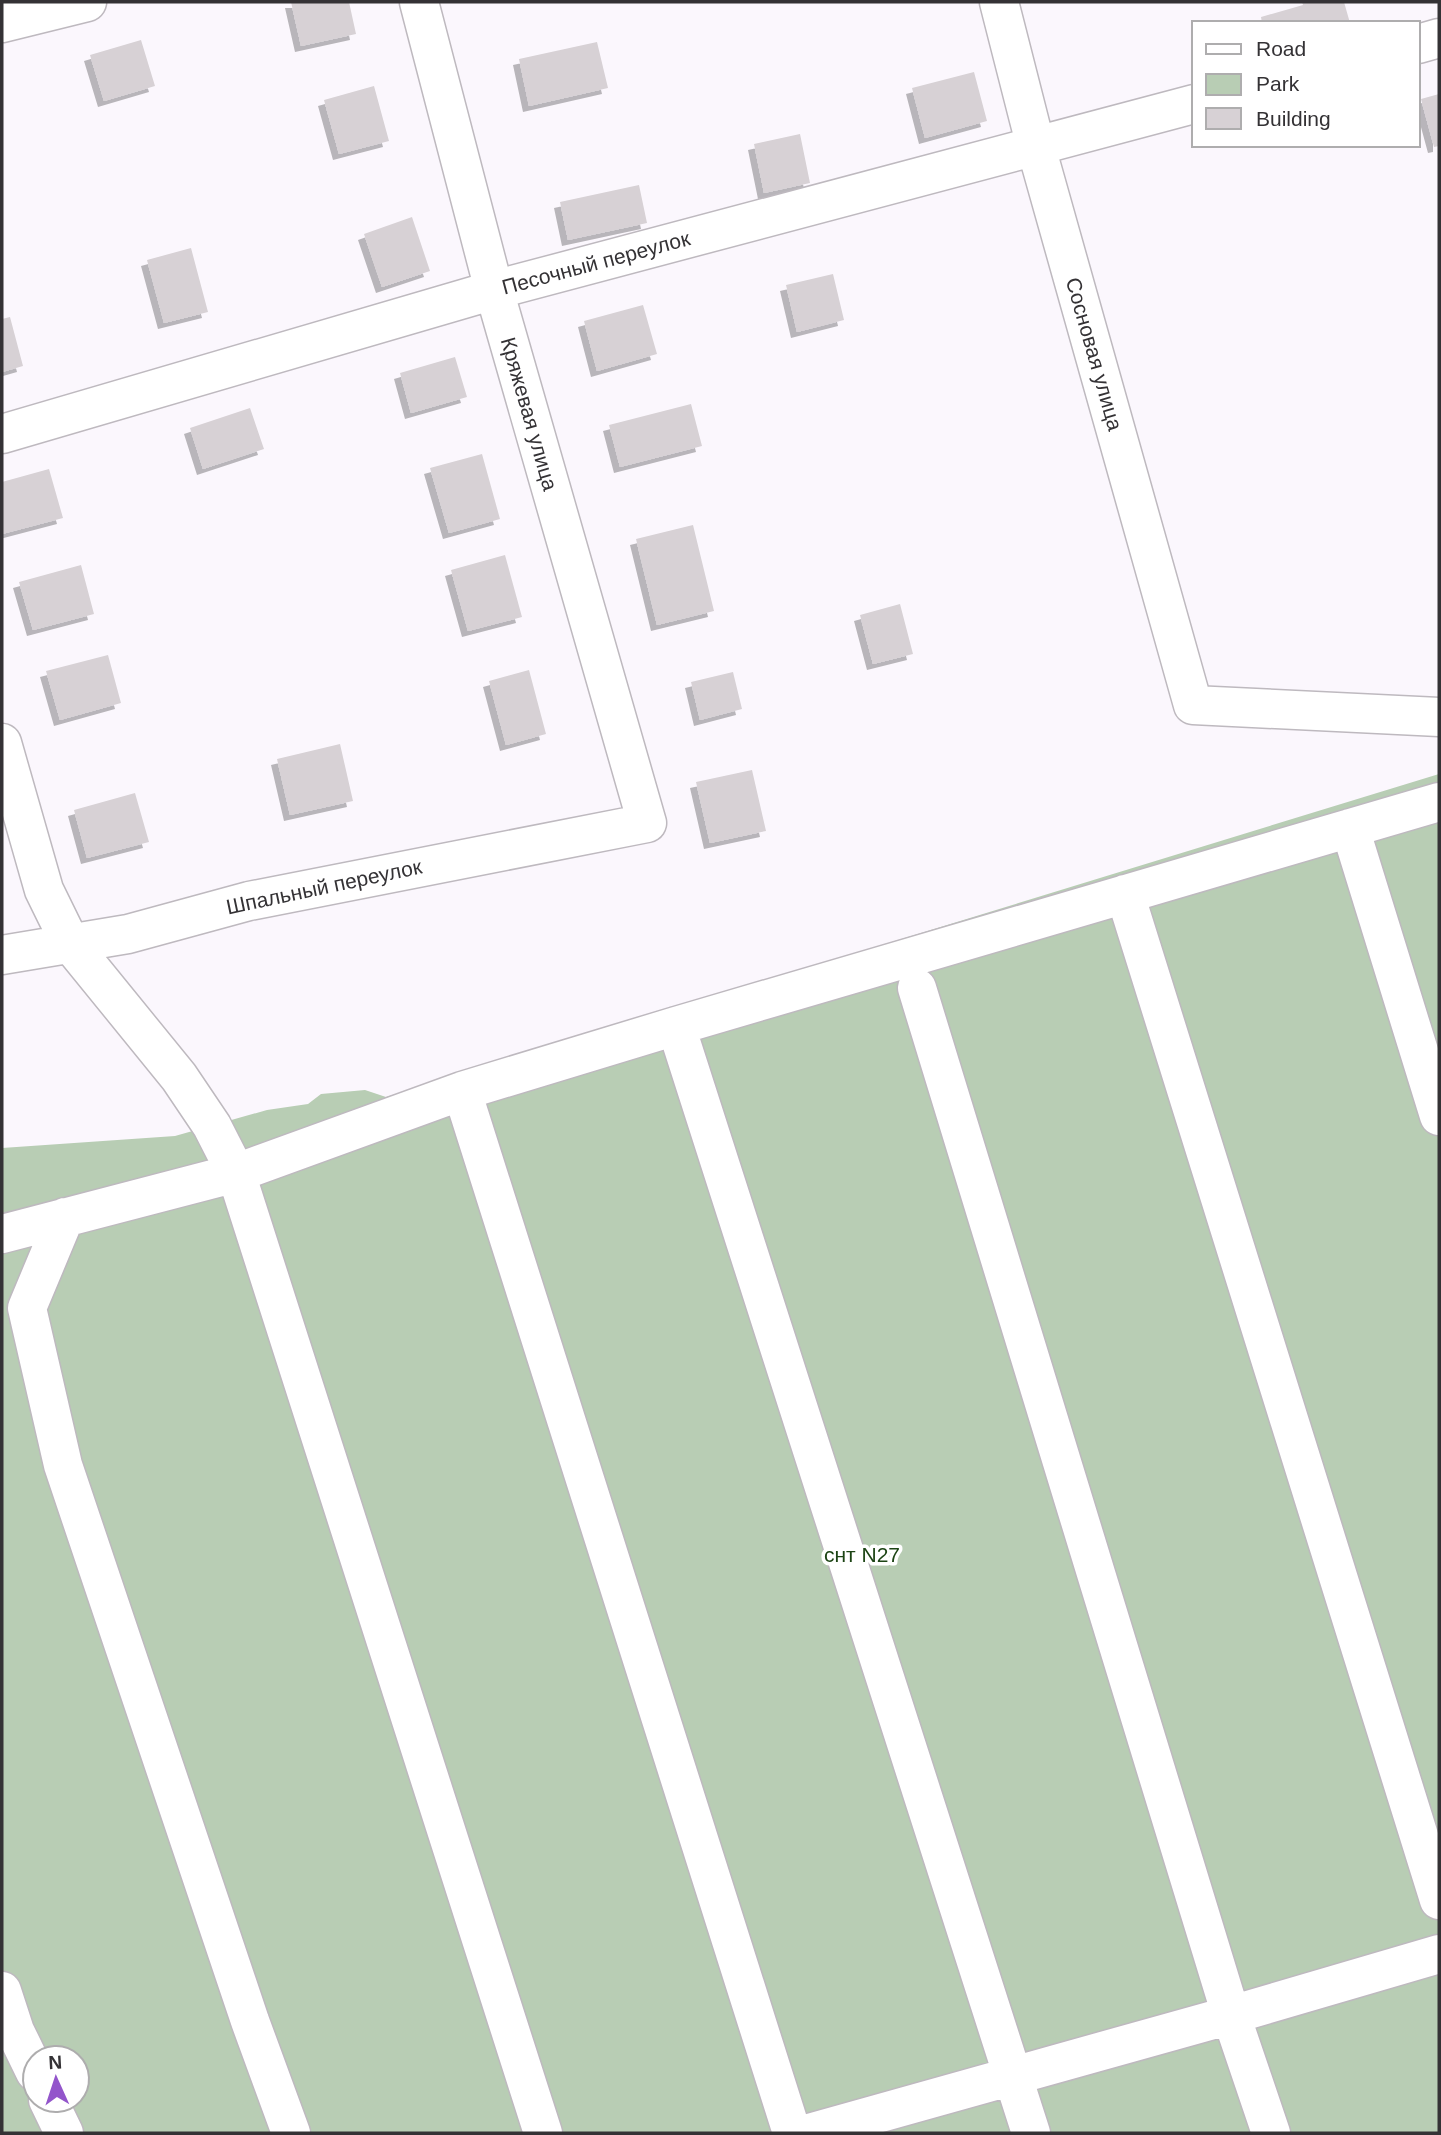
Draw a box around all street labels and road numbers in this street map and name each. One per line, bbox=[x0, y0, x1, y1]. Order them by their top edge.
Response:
street label: Песочный переулок bbox=[499, 226, 693, 299]
street label: Сосновая улица bbox=[1062, 275, 1127, 433]
street label: Кряжевая улица bbox=[497, 335, 562, 493]
street label: Шпальный переулок bbox=[224, 854, 425, 918]

